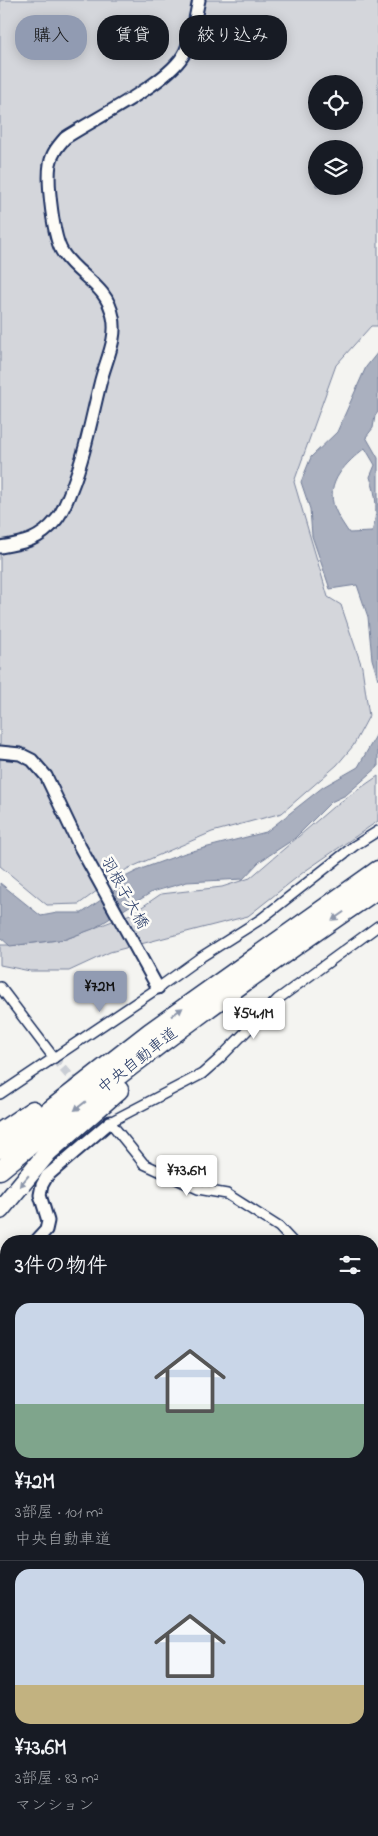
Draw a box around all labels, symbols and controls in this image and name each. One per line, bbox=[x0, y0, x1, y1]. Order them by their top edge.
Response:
chip: 購入 bbox=[15, 15, 87, 60]
chip: 賃貸 bbox=[97, 15, 169, 60]
chip: 絞り込み bbox=[179, 15, 287, 60]
map controls bbox=[308, 75, 363, 195]
button: locate bbox=[308, 75, 363, 130]
button: layers bbox=[308, 140, 363, 195]
street label: 羽根子大橋 bbox=[94, 852, 154, 934]
one-way arrow bbox=[331, 911, 345, 921]
pin: ¥72M bbox=[70, 970, 130, 1013]
text: ¥72M bbox=[85, 975, 115, 999]
pin: ¥54.1M bbox=[213, 998, 295, 1040]
text: ¥54.1M bbox=[234, 1002, 274, 1026]
one-way arrow bbox=[170, 1007, 184, 1017]
street label: 中央自動車道 bbox=[93, 1022, 183, 1100]
one-way arrow bbox=[73, 1101, 87, 1111]
pin: ¥73.6M bbox=[146, 1154, 228, 1197]
text: ¥73.6M bbox=[167, 1159, 207, 1183]
one-way arrow bbox=[18, 1174, 29, 1187]
icon: filters bbox=[336, 1251, 364, 1279]
text: 3件の物件 bbox=[15, 1252, 108, 1282]
icon: home bbox=[145, 1336, 235, 1426]
text: ¥72M bbox=[15, 1468, 55, 1498]
text: 3部屋 · 101 m² bbox=[15, 1501, 103, 1525]
text: 中央自動車道 bbox=[15, 1528, 111, 1552]
icon: home bbox=[145, 1601, 235, 1691]
text: ¥73.6M bbox=[15, 1734, 67, 1764]
text: 3部屋 · 83 m² bbox=[15, 1767, 99, 1791]
text: マンション bbox=[15, 1794, 94, 1818]

